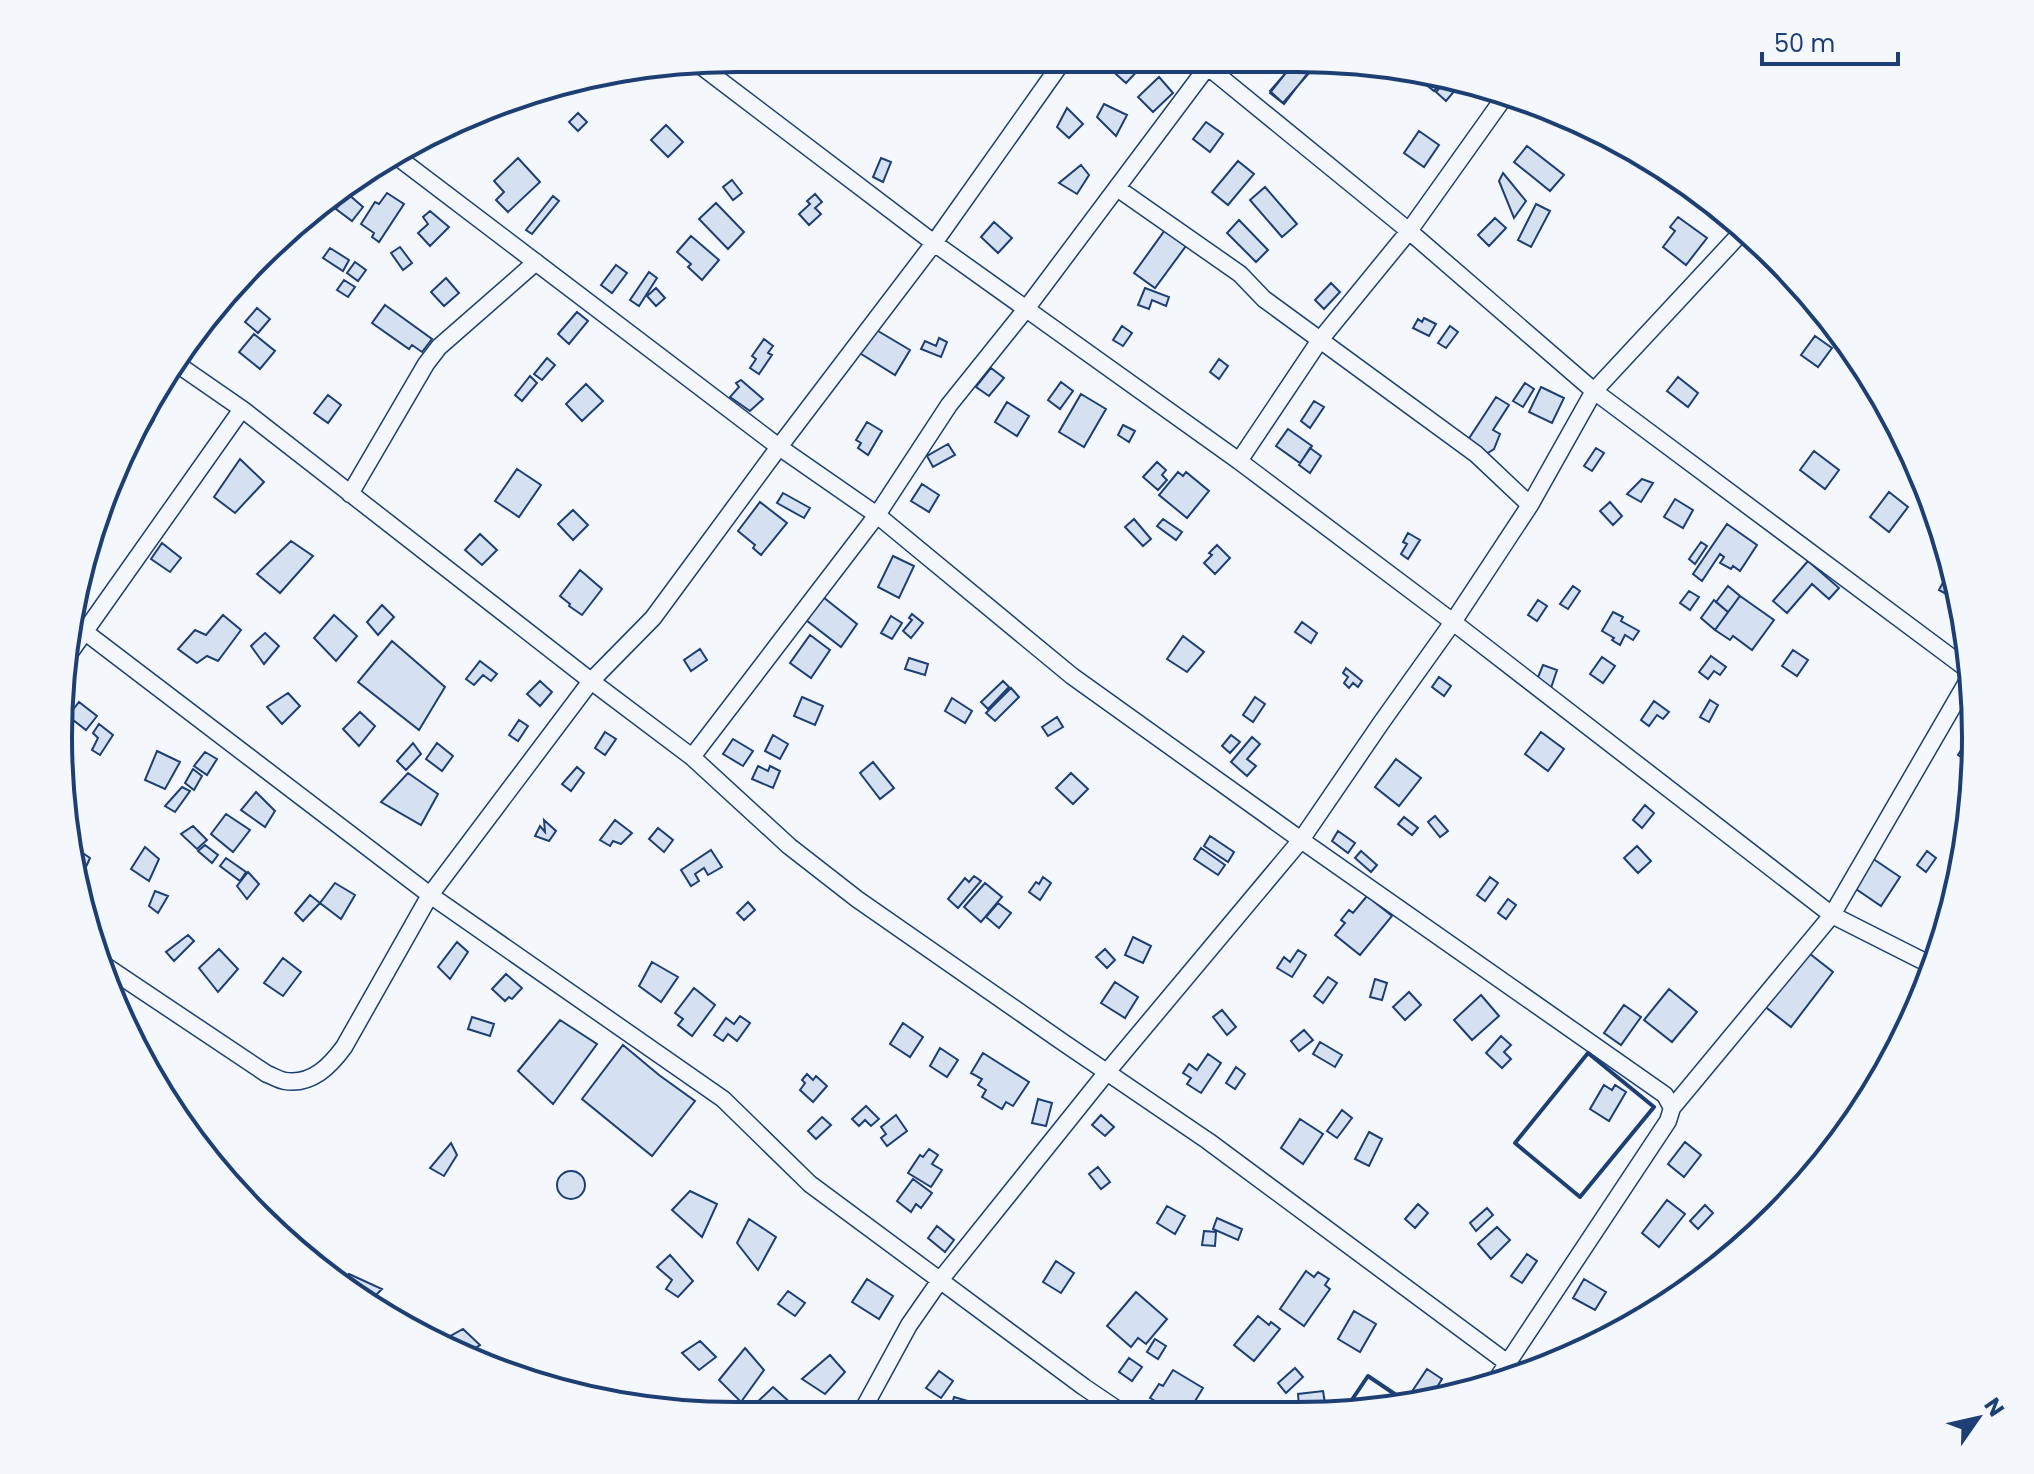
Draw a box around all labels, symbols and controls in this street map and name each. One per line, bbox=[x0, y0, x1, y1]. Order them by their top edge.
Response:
scale bar bbox=[1762, 16, 1898, 66]
text: 50 m bbox=[1774, 27, 1835, 60]
north arrow bbox=[1938, 1378, 2018, 1458]
text: N bbox=[1977, 1392, 2012, 1423]

